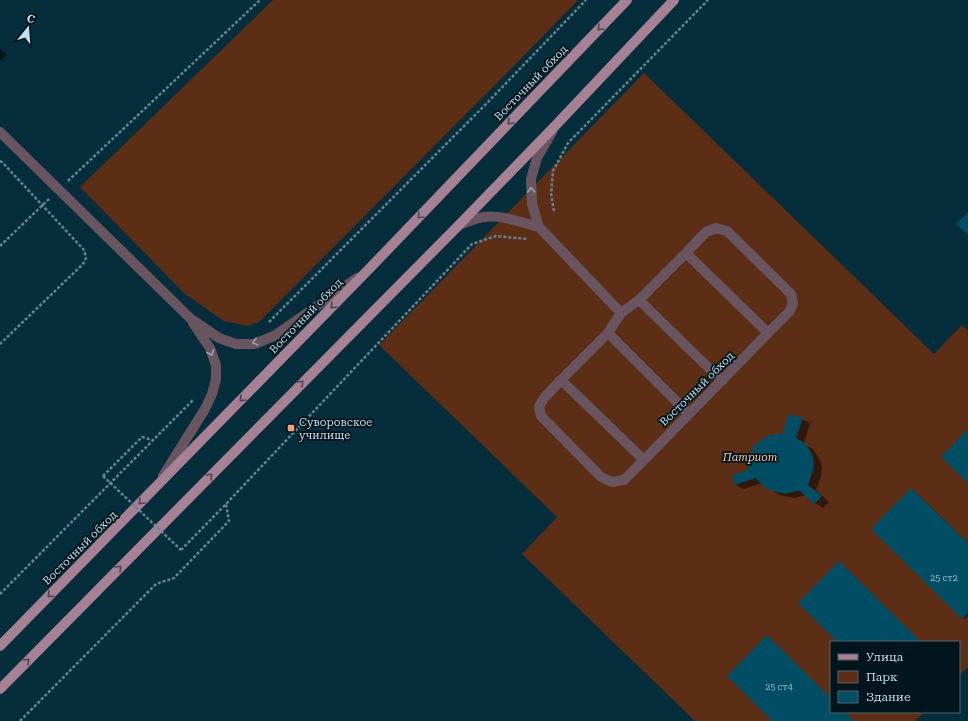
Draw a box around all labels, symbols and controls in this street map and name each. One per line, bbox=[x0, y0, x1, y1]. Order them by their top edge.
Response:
north arrow bbox=[8, 8, 48, 48]
text: С bbox=[25, 12, 37, 26]
one-way arrow bbox=[598, 23, 605, 31]
street label: Восточный обход bbox=[492, 43, 570, 123]
one-way arrow bbox=[507, 117, 515, 125]
one-way arrow bbox=[527, 187, 536, 193]
one-way arrow bbox=[417, 211, 425, 219]
street label: Восточный обход bbox=[267, 276, 345, 356]
one-way arrow bbox=[330, 301, 338, 309]
one-way arrow bbox=[252, 338, 259, 346]
one-way arrow bbox=[206, 348, 214, 356]
street label: Восточный обход bbox=[657, 349, 737, 429]
one-way arrow bbox=[296, 380, 304, 388]
one-way arrow bbox=[239, 394, 247, 402]
place label: Суворовское училище bbox=[299, 416, 372, 442]
marker: Суворовское училище bbox=[286, 423, 296, 433]
park label: Патриот bbox=[722, 451, 778, 464]
one-way arrow bbox=[205, 473, 213, 481]
one-way arrow bbox=[138, 497, 146, 505]
street label: Восточный обход bbox=[40, 508, 120, 588]
one-way arrow bbox=[114, 565, 122, 573]
house number: 25 ст2 bbox=[930, 573, 958, 583]
one-way arrow bbox=[47, 590, 55, 598]
legend bbox=[830, 641, 960, 713]
text: Улица bbox=[866, 650, 904, 664]
one-way arrow bbox=[22, 658, 30, 666]
text: Парк bbox=[866, 670, 898, 684]
house number: 25 ст4 bbox=[765, 682, 793, 692]
text: Здание bbox=[866, 690, 911, 704]

